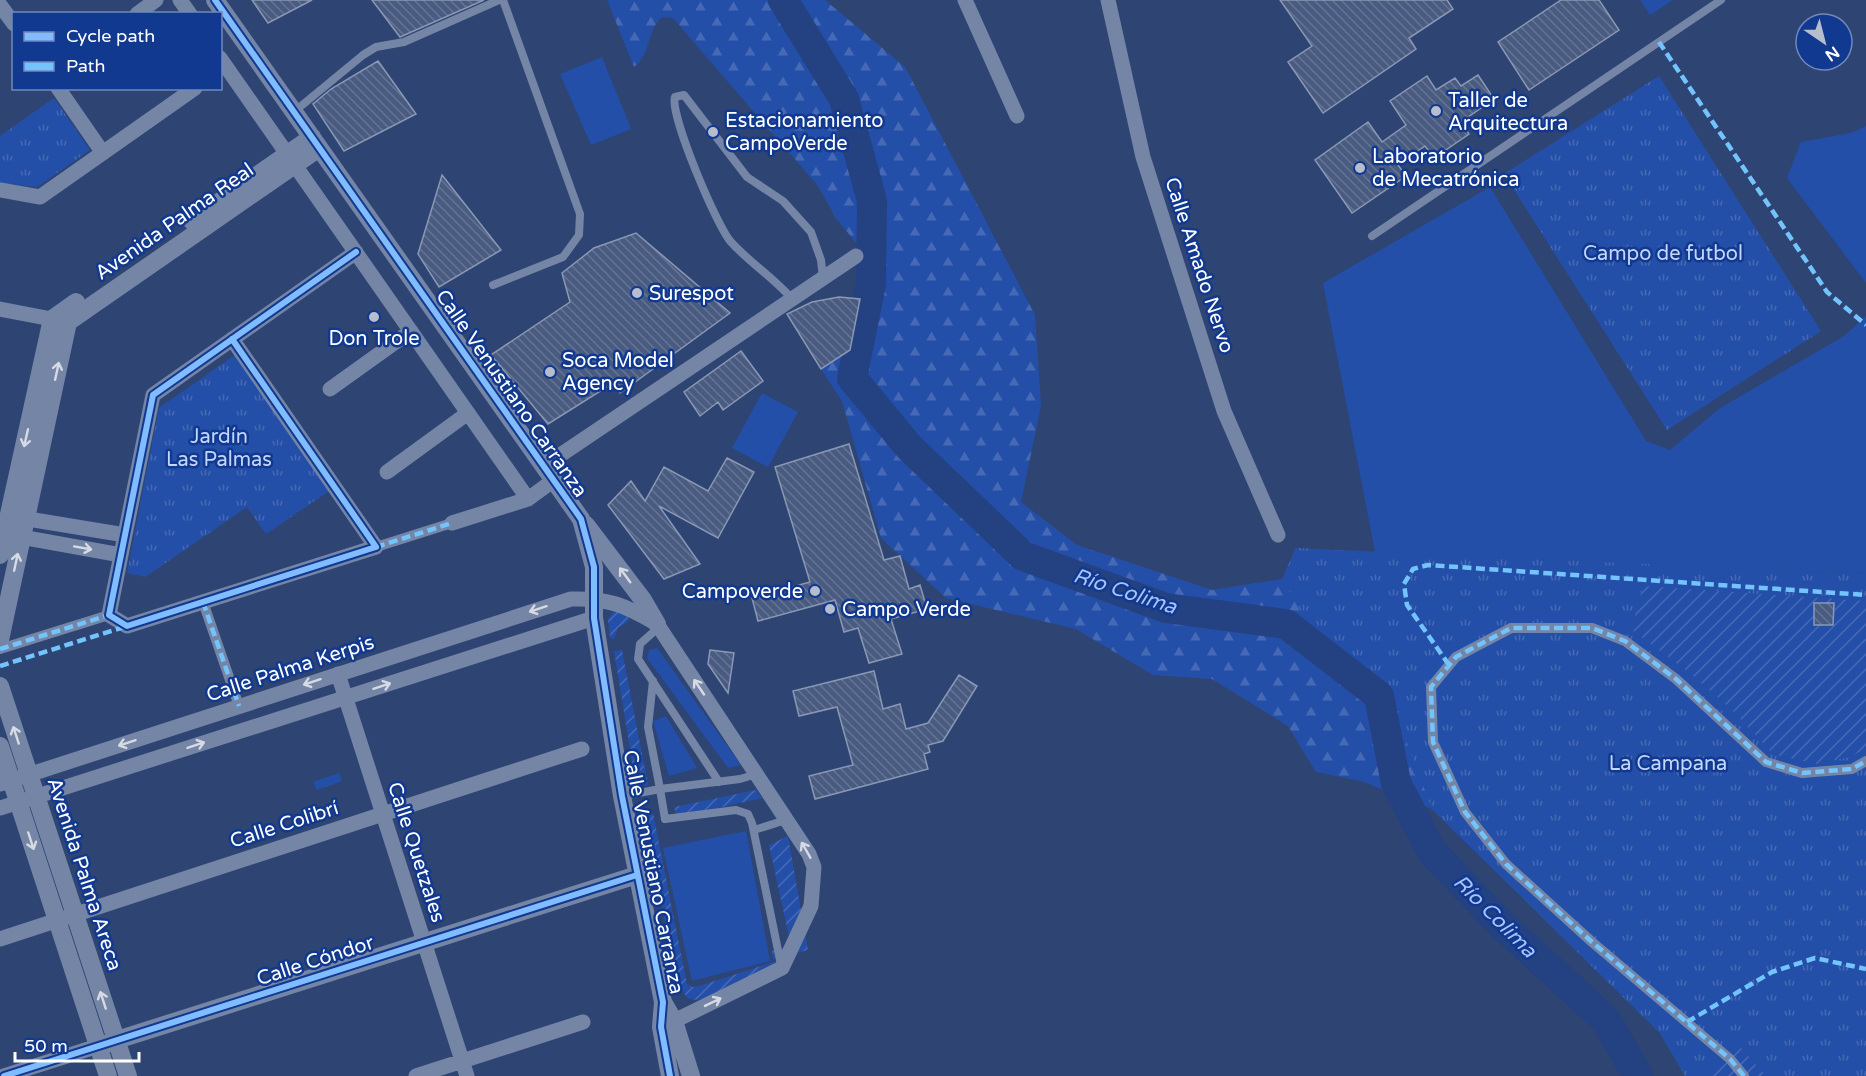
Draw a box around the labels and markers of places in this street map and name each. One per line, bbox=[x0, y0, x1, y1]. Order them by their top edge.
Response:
place label: Taller de Arquitectura bbox=[1448, 89, 1568, 136]
marker: Taller de Arquitectura bbox=[1429, 104, 1443, 118]
place label: Estacionamiento CampoVerde bbox=[725, 109, 884, 156]
marker: Estacionamiento CampoVerde bbox=[706, 125, 720, 139]
place label: Laboratorio de Mecatrónica bbox=[1372, 145, 1519, 192]
marker: Laboratorio de Mecatrónica bbox=[1353, 161, 1367, 175]
place label: Surespot bbox=[649, 282, 734, 306]
marker: Surespot bbox=[630, 286, 644, 300]
marker: Don Trole bbox=[367, 310, 381, 324]
place label: Don Trole bbox=[329, 327, 419, 351]
place label: Soca Model Agency bbox=[562, 349, 674, 396]
marker: Soca Model Agency bbox=[543, 365, 557, 379]
place label: Campoverde bbox=[682, 580, 803, 604]
marker: Campoverde bbox=[808, 584, 822, 598]
place label: Campo Verde bbox=[842, 598, 971, 622]
marker: Campo Verde bbox=[823, 602, 837, 616]

